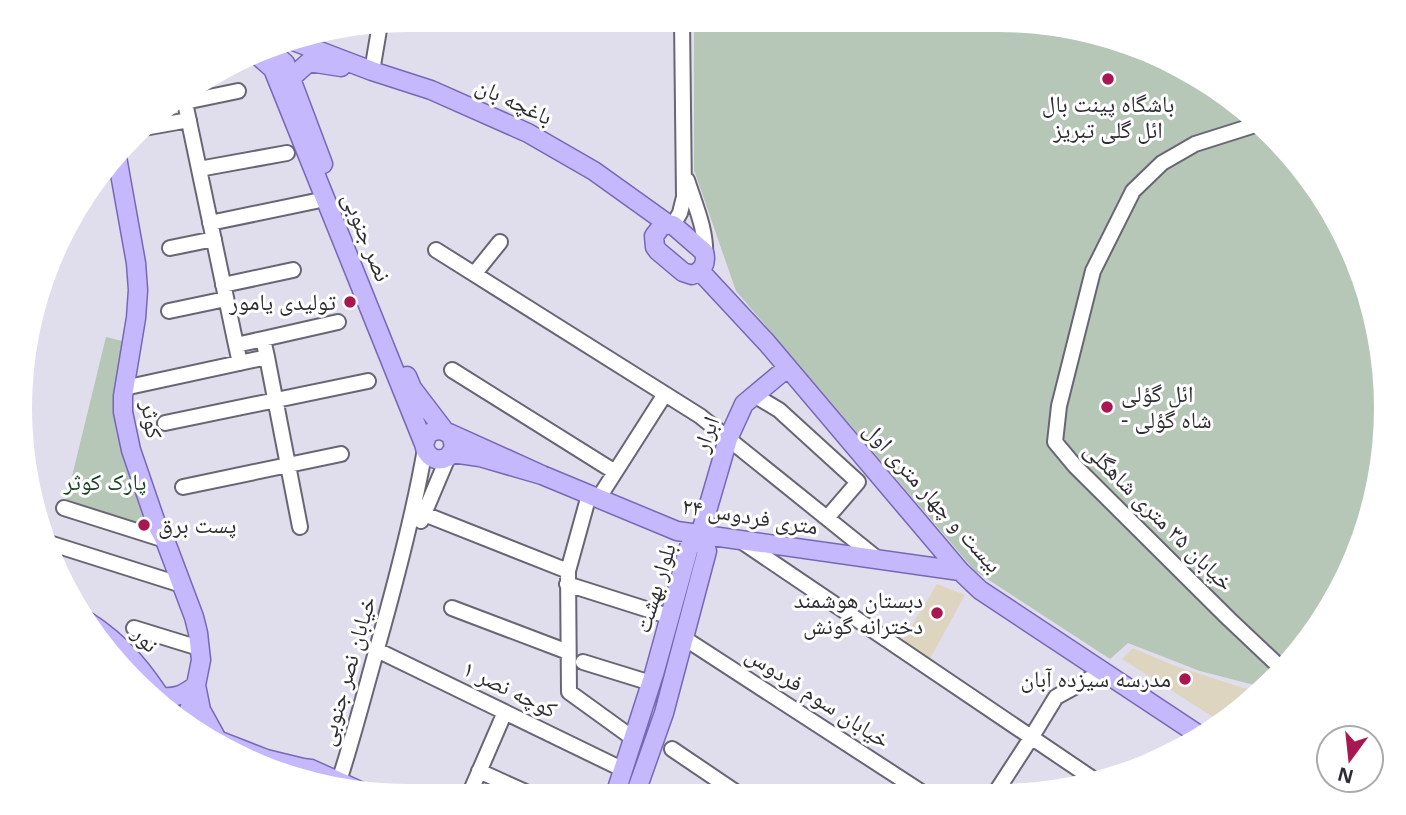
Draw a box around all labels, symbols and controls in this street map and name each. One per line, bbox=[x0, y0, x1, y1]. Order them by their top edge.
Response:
street label: باغچه بان bbox=[471, 68, 558, 132]
marker: باشگاه پینت بال ائل گلی تبریز bbox=[1100, 71, 1116, 87]
place label: باشگاه پینت بال ائل گلی تبریز bbox=[1042, 87, 1174, 145]
street label: نصر جنوبی bbox=[336, 187, 400, 286]
place label: تولیدی یامور bbox=[228, 285, 336, 317]
marker: تولیدی یامور bbox=[342, 294, 358, 310]
place label: ائل گؤلی - شاه گؤلی bbox=[1121, 377, 1212, 435]
street label: کوثر bbox=[134, 398, 172, 441]
marker: ائل گؤلی - شاه گؤلی bbox=[1099, 399, 1115, 415]
street label: ابرار bbox=[684, 412, 726, 457]
street label: بیست و چهار متری اول bbox=[857, 414, 1010, 579]
street label: خیابان ۳۵ متری شاهگلی bbox=[1078, 433, 1242, 597]
park label: پارک کوثر bbox=[63, 465, 146, 497]
street label: ۲۴ متری فردوس bbox=[680, 488, 821, 542]
place label: پست برق bbox=[158, 508, 236, 540]
marker: پست برق bbox=[136, 517, 152, 533]
street label: بلوار بهشت bbox=[625, 539, 683, 636]
place label: دبستان هوشمند دخترانه گونش bbox=[794, 583, 923, 641]
street label: خیابان نصر جنوبی bbox=[309, 592, 383, 749]
marker: دبستان هوشمند دخترانه گونش bbox=[929, 605, 945, 621]
street label: نور bbox=[125, 617, 167, 659]
street label: خیابان سوم فردوس bbox=[740, 638, 897, 756]
street label: کوچه نصر ۱ bbox=[458, 652, 563, 725]
place label: مدرسه سیزده آبان bbox=[1021, 662, 1171, 694]
marker: مدرسه سیزده آبان bbox=[1177, 671, 1193, 687]
north arrow bbox=[1315, 724, 1385, 794]
text: N bbox=[1335, 761, 1356, 790]

